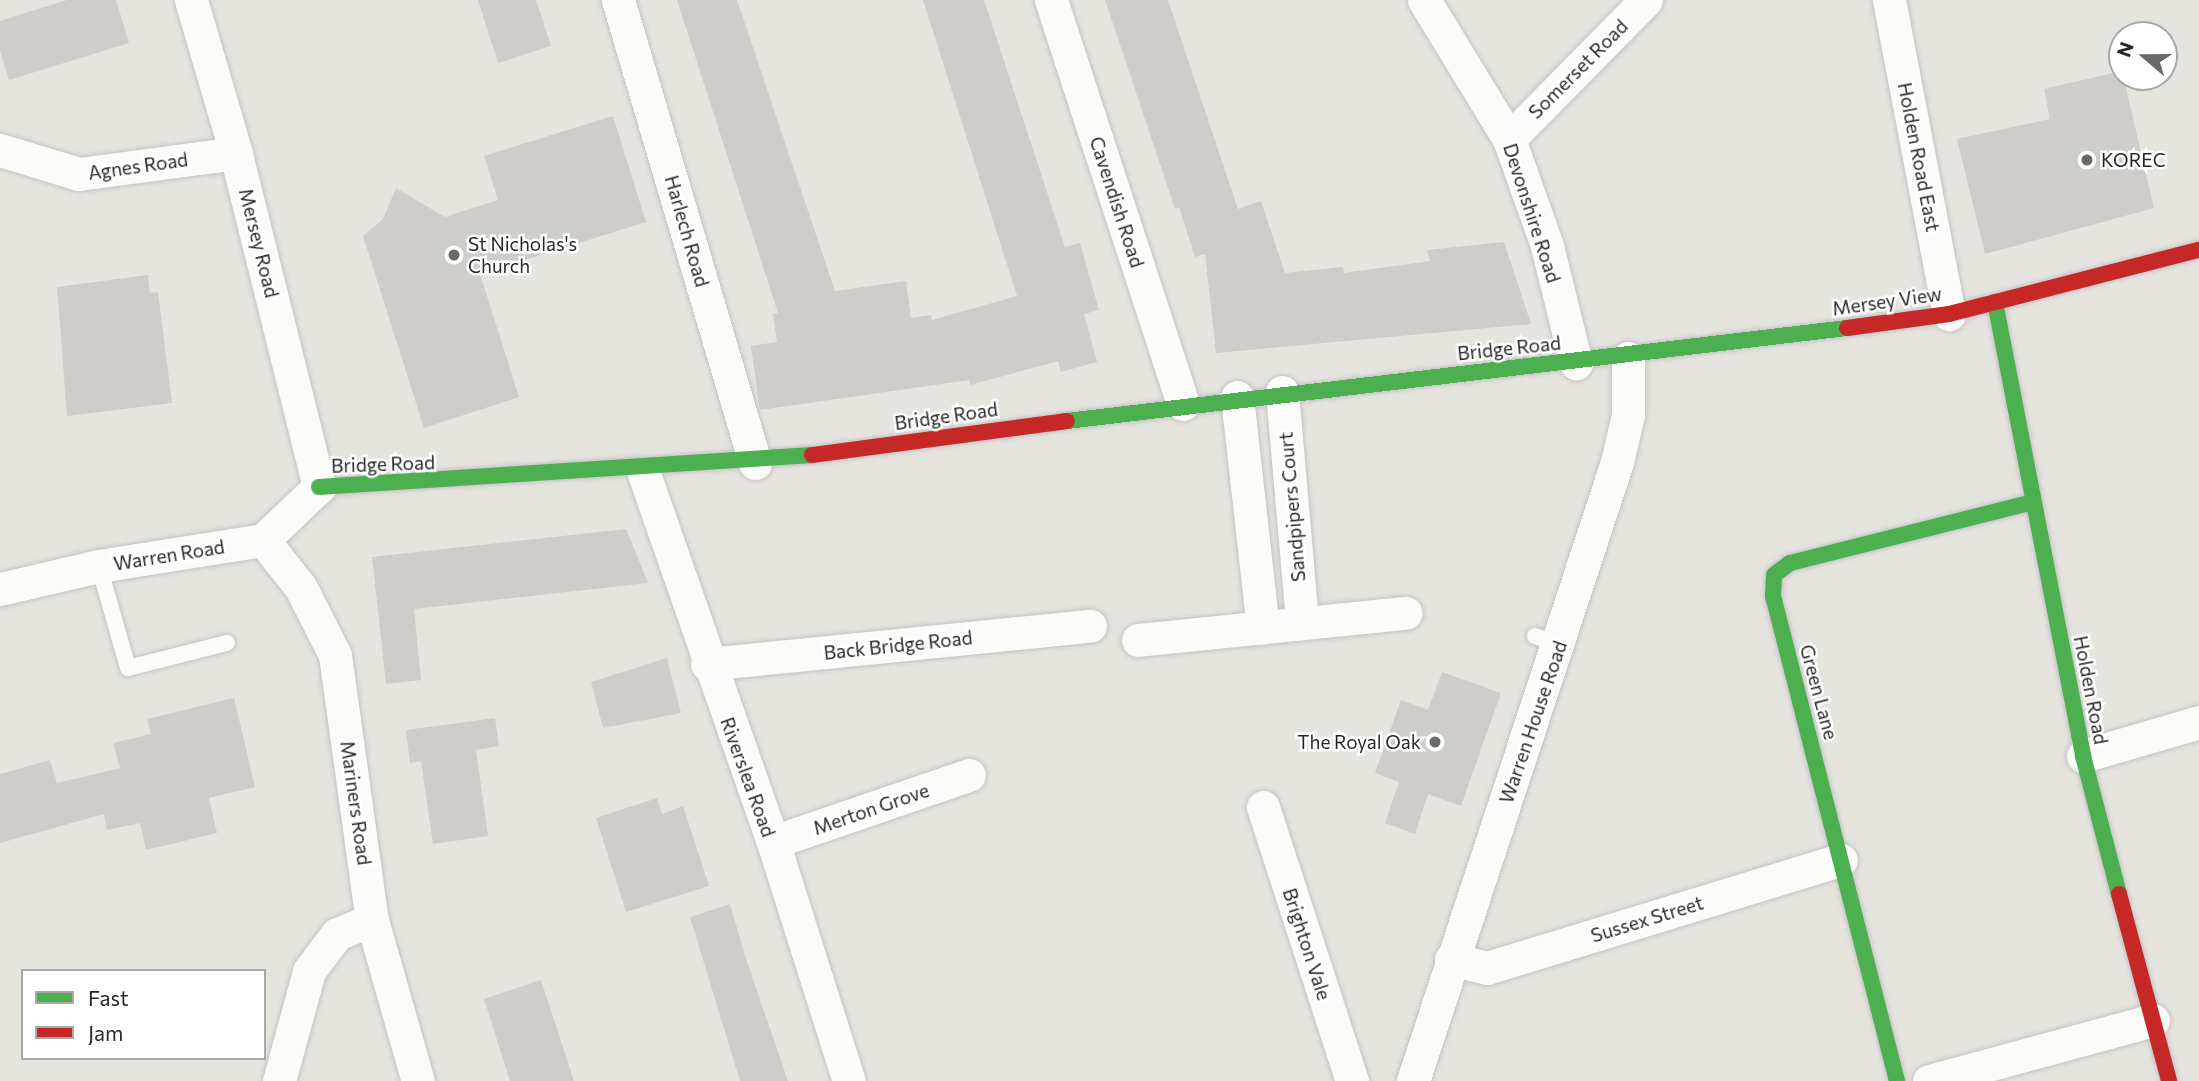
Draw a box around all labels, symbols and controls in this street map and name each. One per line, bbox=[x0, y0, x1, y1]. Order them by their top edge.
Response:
street label: Somerset Road bbox=[1524, 15, 1632, 123]
north arrow bbox=[2108, 21, 2178, 91]
text: N bbox=[2111, 39, 2138, 60]
street label: Holden Road East bbox=[1893, 80, 1945, 234]
street label: Cavendish Road bbox=[1085, 134, 1149, 270]
street label: Devonshire Road bbox=[1499, 140, 1565, 286]
street label: Agnes Road bbox=[87, 148, 189, 184]
place label: KOREC bbox=[2101, 149, 2166, 171]
marker: KOREC bbox=[2079, 152, 2095, 168]
street label: Harlech Road bbox=[660, 173, 714, 289]
street label: Mersey Road bbox=[234, 186, 284, 300]
place label: St Nicholas's Church bbox=[468, 233, 577, 277]
marker: St Nicholas's Church bbox=[446, 247, 462, 263]
street label: Mersey View bbox=[1831, 282, 1943, 320]
street label: Bridge Road bbox=[1456, 331, 1562, 365]
street label: Bridge Road bbox=[893, 397, 999, 435]
street label: Sandpipers Court bbox=[1274, 431, 1310, 583]
street label: Bridge Road bbox=[331, 451, 435, 477]
street label: Warren Road bbox=[112, 535, 226, 575]
street label: Back Bridge Road bbox=[823, 626, 973, 664]
street label: Holden Road bbox=[2069, 634, 2113, 746]
street label: Warren House Road bbox=[1494, 638, 1572, 806]
street label: Green Lane bbox=[1795, 642, 1843, 742]
street label: Riverslea Road bbox=[716, 714, 780, 840]
place label: The Royal Oak bbox=[1297, 731, 1421, 753]
marker: The Royal Oak bbox=[1427, 734, 1443, 750]
street label: Mariners Road bbox=[336, 739, 376, 867]
street label: Merton Grove bbox=[810, 779, 932, 839]
street label: Brighton Vale bbox=[1278, 885, 1336, 1003]
street label: Sussex Street bbox=[1588, 891, 1706, 947]
legend bbox=[21, 969, 266, 1060]
text: Fast bbox=[88, 985, 129, 1010]
text: Jam bbox=[88, 1020, 123, 1045]

